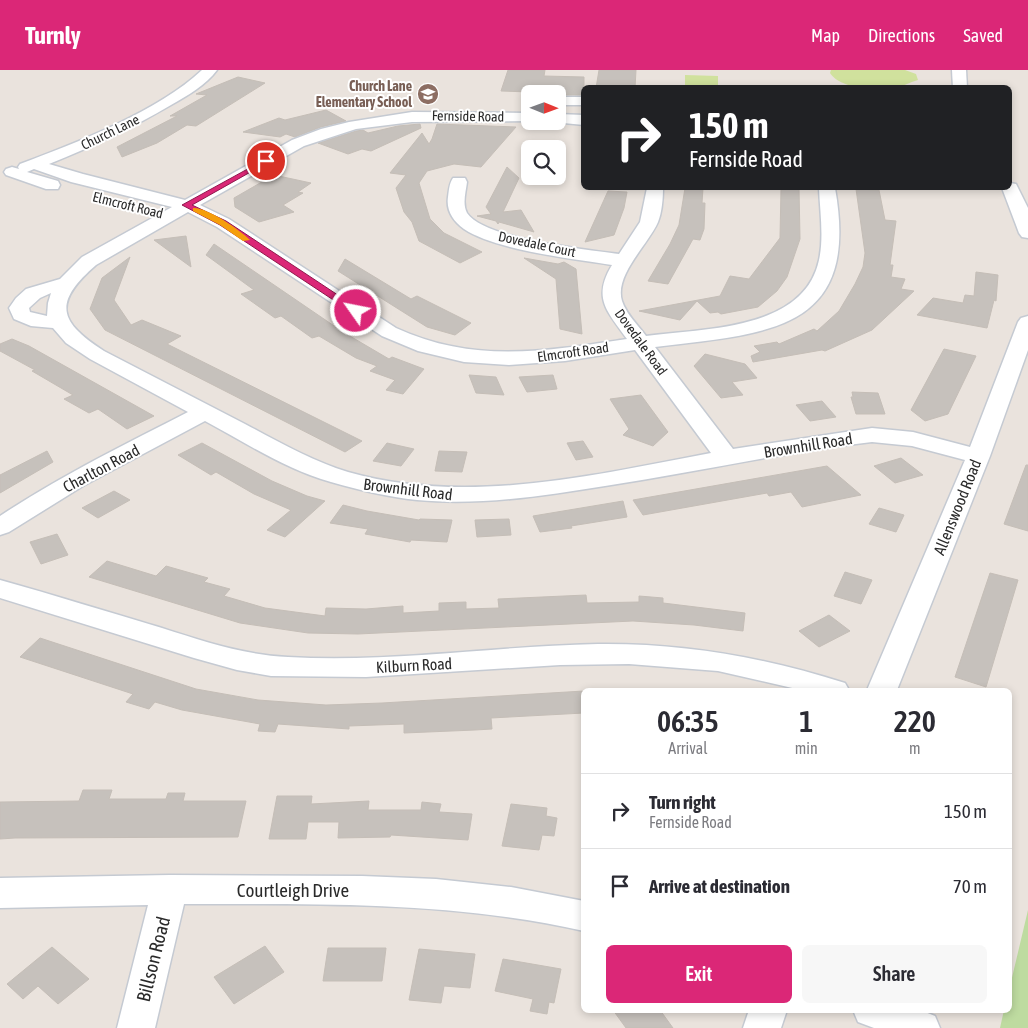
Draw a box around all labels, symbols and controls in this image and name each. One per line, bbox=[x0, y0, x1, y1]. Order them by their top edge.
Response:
text: Turnly bbox=[25, 22, 81, 49]
text: Map bbox=[811, 25, 840, 46]
text: Directions bbox=[868, 25, 935, 46]
text: Saved bbox=[963, 25, 1003, 46]
place label: Church Lane Elementary School bbox=[316, 78, 412, 110]
school or university icon: Church Lane Elementary School bbox=[416, 82, 440, 106]
north arrow bbox=[521, 85, 566, 130]
map controls bbox=[521, 85, 566, 185]
icon: right bbox=[606, 105, 671, 170]
text: 150 m bbox=[689, 105, 768, 145]
street label: Fernside Road bbox=[432, 107, 504, 125]
street label: Church Lane bbox=[78, 111, 142, 153]
pin bbox=[245, 140, 287, 182]
button: search bbox=[521, 140, 566, 185]
text: Fernside Road bbox=[689, 146, 803, 172]
icon: arrive bbox=[252, 147, 280, 175]
street label: Elmcroft Road bbox=[91, 189, 165, 221]
street label: Dovedale Court bbox=[497, 228, 577, 260]
position arrow bbox=[329, 284, 381, 336]
street label: Dovedale Road bbox=[612, 306, 670, 378]
street label: Elmcroft Road bbox=[536, 339, 610, 365]
street label: Brownhill Road bbox=[762, 429, 854, 461]
street label: Charlton Road bbox=[60, 440, 142, 496]
street label: Allenswood Road bbox=[930, 457, 984, 557]
street label: Brownhill Road bbox=[362, 475, 454, 503]
street label: Kilburn Road bbox=[375, 654, 453, 676]
text: 06:35 bbox=[657, 704, 719, 738]
text: 1 bbox=[799, 704, 813, 738]
text: 220 bbox=[894, 704, 936, 738]
text: Arrival bbox=[668, 739, 707, 757]
text: min bbox=[795, 739, 818, 757]
text: m bbox=[909, 739, 921, 757]
text: Turn right bbox=[649, 791, 716, 813]
icon: right bbox=[606, 797, 634, 825]
text: 150 m bbox=[944, 800, 987, 822]
text: Fernside Road bbox=[649, 813, 732, 831]
icon: arrive bbox=[606, 872, 634, 900]
text: Arrive at destination bbox=[649, 875, 790, 897]
text: 70 m bbox=[953, 875, 987, 897]
street label: Courtleigh Drive bbox=[237, 879, 349, 901]
street label: Billson Road bbox=[132, 914, 174, 1004]
button: Exit bbox=[606, 945, 792, 1003]
button: Share bbox=[802, 945, 987, 1003]

